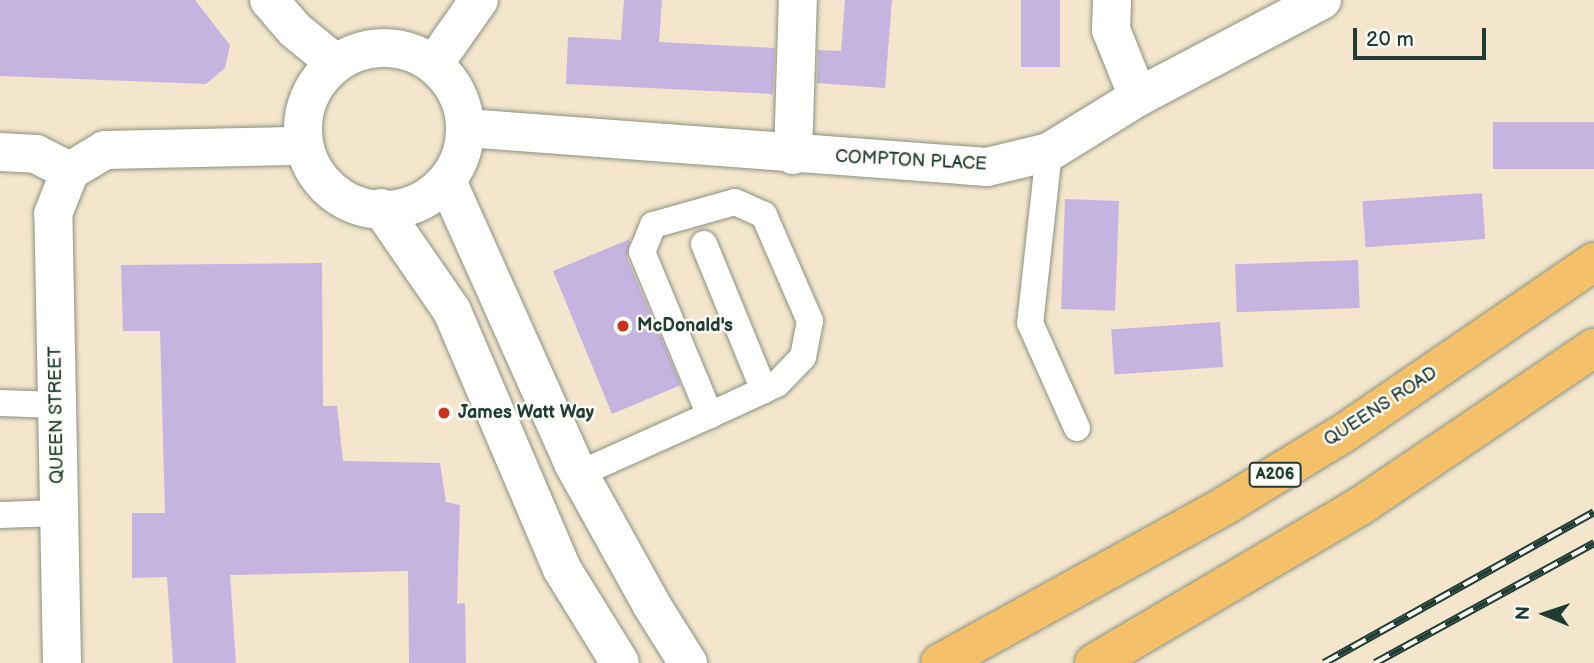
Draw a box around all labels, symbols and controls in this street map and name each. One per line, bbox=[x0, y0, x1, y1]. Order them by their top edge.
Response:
scale bar bbox=[1356, 14, 1489, 58]
text: 20 m bbox=[1366, 27, 1414, 52]
street label: COMPTON PLACE bbox=[835, 146, 987, 176]
place label: McDonald's bbox=[637, 315, 733, 337]
marker: McDonald's bbox=[615, 318, 631, 334]
street label: QUEEN STREET bbox=[45, 346, 69, 484]
street label: QUEENS ROAD bbox=[1320, 362, 1442, 452]
place label: James Watt Way bbox=[458, 402, 594, 424]
marker: James Watt Way bbox=[436, 405, 452, 421]
road number: A206 bbox=[1247, 462, 1303, 488]
north arrow bbox=[1510, 579, 1580, 649]
text: N bbox=[1512, 606, 1535, 621]

